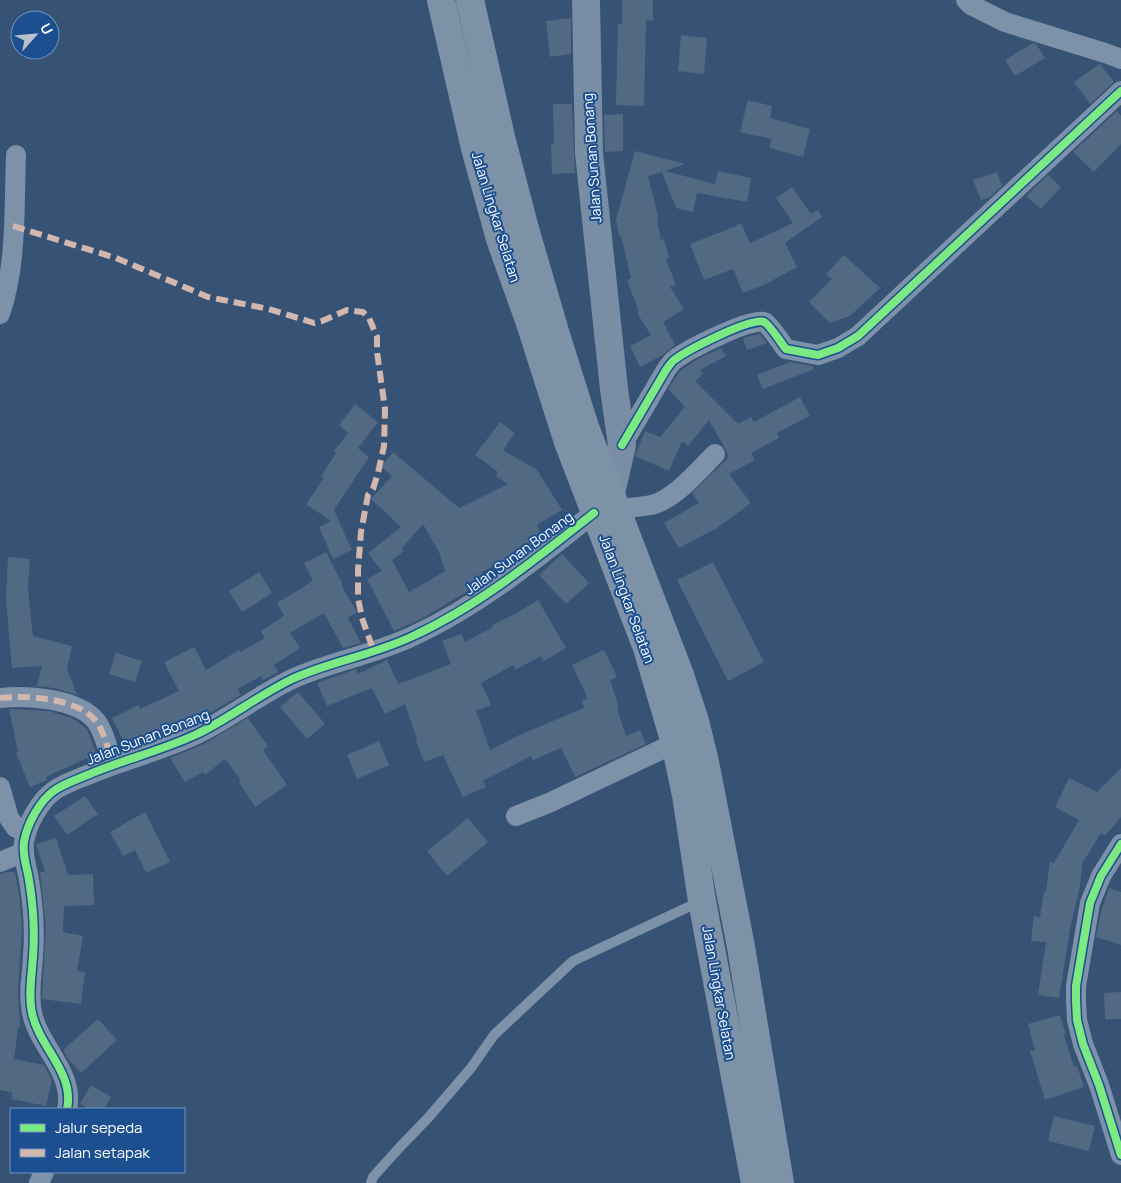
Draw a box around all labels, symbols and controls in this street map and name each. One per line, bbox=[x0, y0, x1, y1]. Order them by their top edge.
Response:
north arrow bbox=[10, 10, 60, 60]
text: U bbox=[36, 20, 58, 38]
street label: Jalan Sunan Bonang bbox=[577, 92, 606, 224]
street label: Jalan Lingkar Selatan bbox=[468, 149, 525, 284]
street label: Jalan Sunan Bonang bbox=[460, 507, 577, 599]
street label: Jalan Lingkar Selatan bbox=[595, 532, 660, 666]
street label: Jalan Sunan Bonang bbox=[84, 704, 212, 769]
street label: Jalan Lingkar Selatan bbox=[698, 925, 741, 1061]
legend bbox=[10, 1108, 185, 1173]
text: Jalur sepeda bbox=[55, 1117, 142, 1138]
text: Jalan setapak bbox=[55, 1142, 150, 1163]

